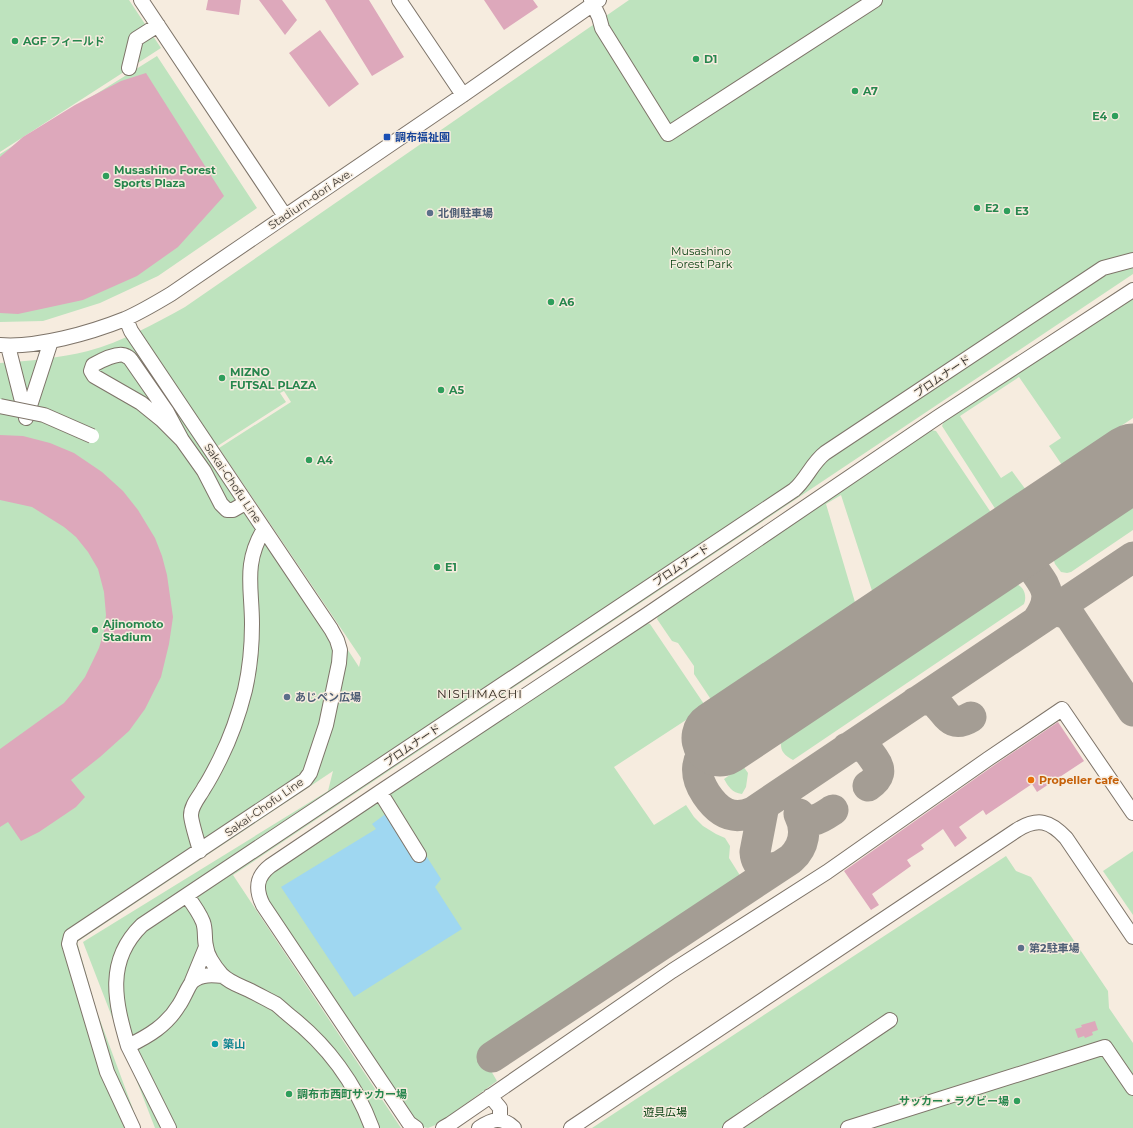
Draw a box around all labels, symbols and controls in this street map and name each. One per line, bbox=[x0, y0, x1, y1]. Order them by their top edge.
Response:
place label: AGF フィールド bbox=[22, 34, 105, 48]
marker: AGF フィールド bbox=[10, 36, 20, 46]
place label: D1 bbox=[704, 52, 717, 66]
marker: D1 bbox=[691, 54, 701, 64]
place label: A7 bbox=[862, 84, 878, 98]
marker: A7 bbox=[850, 86, 860, 96]
place label: E4 bbox=[1092, 109, 1107, 123]
marker: E4 bbox=[1110, 111, 1120, 121]
place label: 調布福祉園 bbox=[395, 130, 450, 144]
marker: 調布福祉園 bbox=[382, 132, 392, 142]
place label: Musashino Forest Sports Plaza bbox=[114, 163, 216, 190]
street label: Stadium-dori Ave. bbox=[265, 166, 355, 232]
marker: Musashino Forest Sports Plaza bbox=[101, 171, 111, 181]
place label: E2 bbox=[985, 201, 999, 215]
marker: E2 bbox=[972, 203, 982, 213]
place label: E3 bbox=[1015, 204, 1029, 218]
place label: 北側駐車場 bbox=[438, 206, 493, 220]
marker: E3 bbox=[1002, 206, 1012, 216]
marker: 北側駐車場 bbox=[425, 208, 435, 218]
park label: Musashino Forest Park bbox=[670, 244, 733, 271]
place label: A6 bbox=[558, 295, 574, 309]
marker: A6 bbox=[546, 297, 556, 307]
street label: プロムナード bbox=[911, 352, 973, 400]
place label: MIZNO FUTSAL PLAZA bbox=[230, 365, 317, 392]
marker: MIZNO FUTSAL PLAZA bbox=[217, 373, 227, 383]
place label: A5 bbox=[448, 383, 464, 397]
marker: A5 bbox=[436, 385, 446, 395]
street label: Sakai-Chofu Line bbox=[201, 440, 265, 526]
place label: A4 bbox=[316, 453, 333, 467]
marker: A4 bbox=[304, 455, 314, 465]
street label: プロムナード bbox=[650, 541, 712, 589]
place label: E1 bbox=[445, 560, 457, 574]
marker: E1 bbox=[432, 562, 442, 572]
place label: Ajinomoto Stadium bbox=[102, 617, 164, 644]
marker: Ajinomoto Stadium bbox=[90, 625, 100, 635]
district label: NISHIMACHI bbox=[437, 686, 523, 701]
place label: あじペン広場 bbox=[295, 690, 361, 704]
marker: あじペン広場 bbox=[282, 692, 292, 702]
street label: プロムナード bbox=[381, 721, 443, 769]
place label: Propeller cafe bbox=[1039, 773, 1119, 787]
street label: Sakai-Chofu Line bbox=[222, 774, 306, 839]
marker: Propeller cafe bbox=[1026, 775, 1036, 785]
place label: 第2駐車場 bbox=[1029, 941, 1080, 955]
marker: 第2駐車場 bbox=[1016, 943, 1026, 953]
place label: 築山 bbox=[223, 1037, 245, 1051]
marker: 築山 bbox=[210, 1039, 220, 1049]
place label: 調布市西町サッカー場 bbox=[297, 1087, 407, 1101]
marker: 調布市西町サッカー場 bbox=[284, 1089, 294, 1099]
place label: サッカー・ラグビー場 bbox=[899, 1094, 1009, 1108]
marker: サッカー・ラグビー場 bbox=[1012, 1096, 1022, 1106]
park label: 遊具広場 bbox=[643, 1105, 687, 1119]

